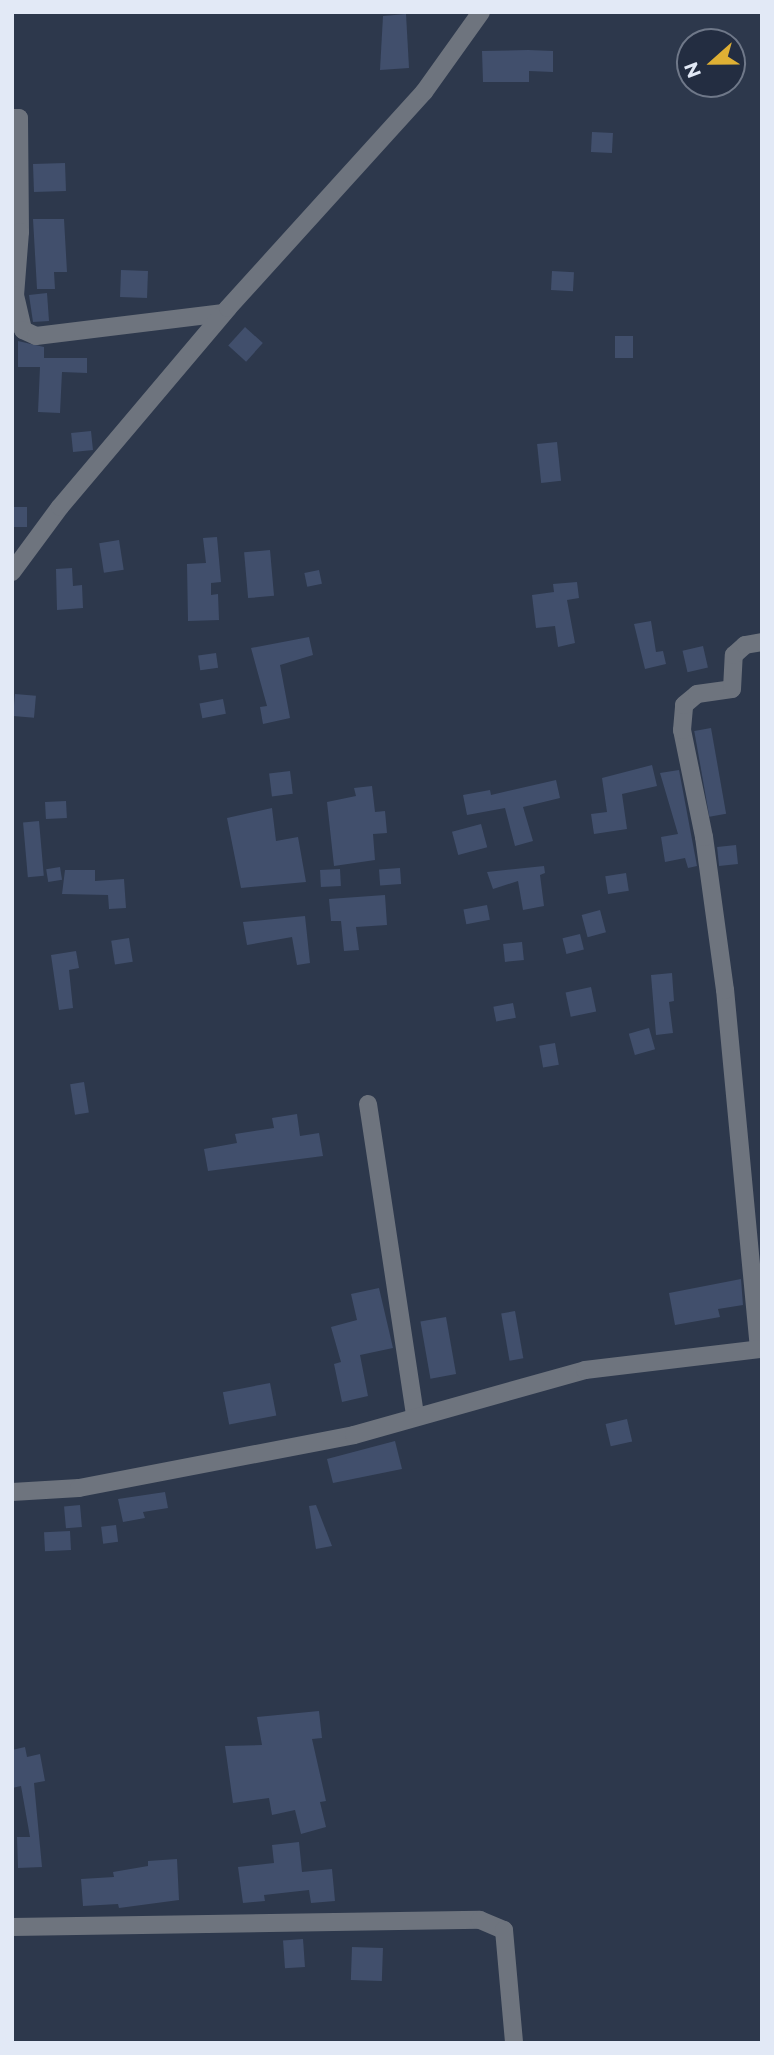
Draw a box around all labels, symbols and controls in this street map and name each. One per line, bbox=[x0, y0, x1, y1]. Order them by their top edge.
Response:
north arrow bbox=[676, 28, 746, 98]
text: N bbox=[679, 59, 706, 81]

